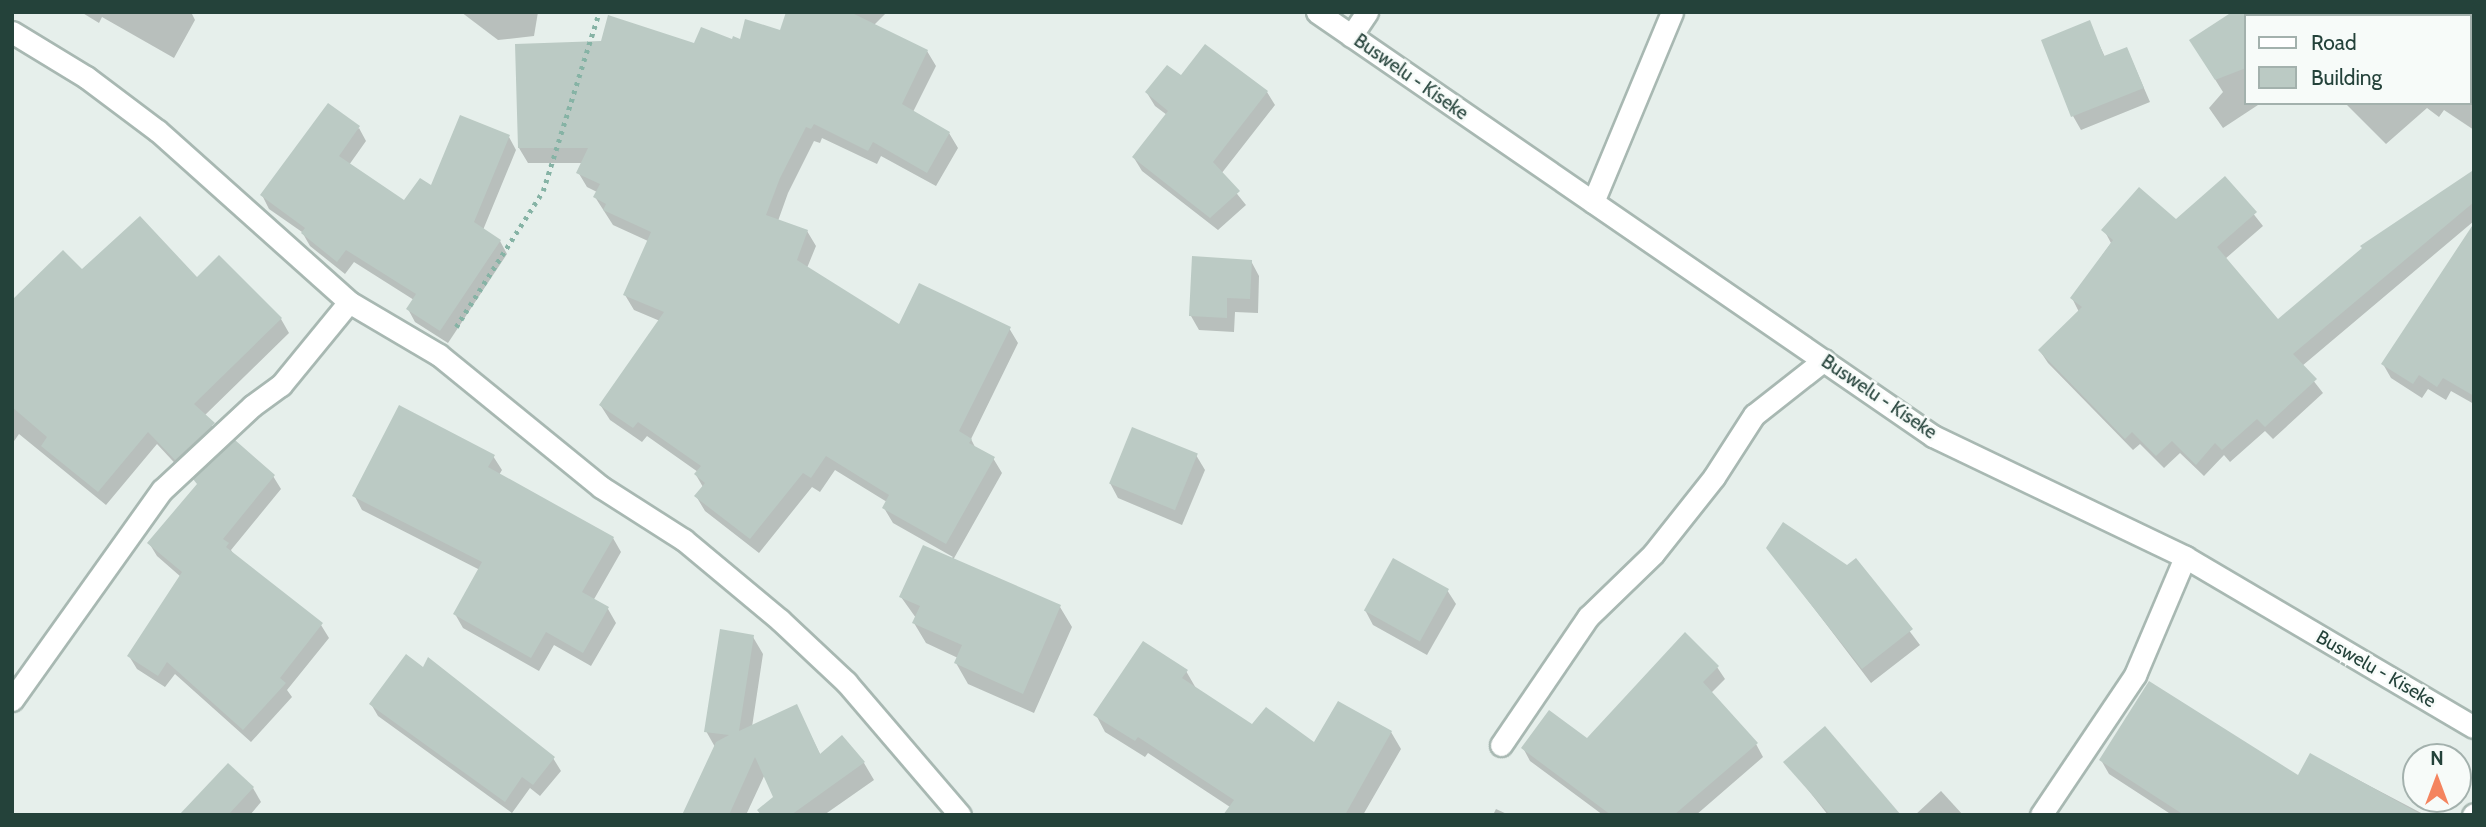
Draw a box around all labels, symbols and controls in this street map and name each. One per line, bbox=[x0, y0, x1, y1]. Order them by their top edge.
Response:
legend bbox=[2244, 14, 2472, 105]
street label: Buswelu - Kiseke bbox=[1350, 29, 1472, 125]
text: Road bbox=[2311, 30, 2357, 55]
text: Building bbox=[2311, 65, 2382, 90]
street label: Buswelu - Kiseke bbox=[1817, 350, 1941, 444]
street label: Buswelu - Kiseke bbox=[2312, 626, 2440, 712]
north arrow bbox=[2402, 743, 2472, 813]
text: N bbox=[2430, 747, 2444, 770]

